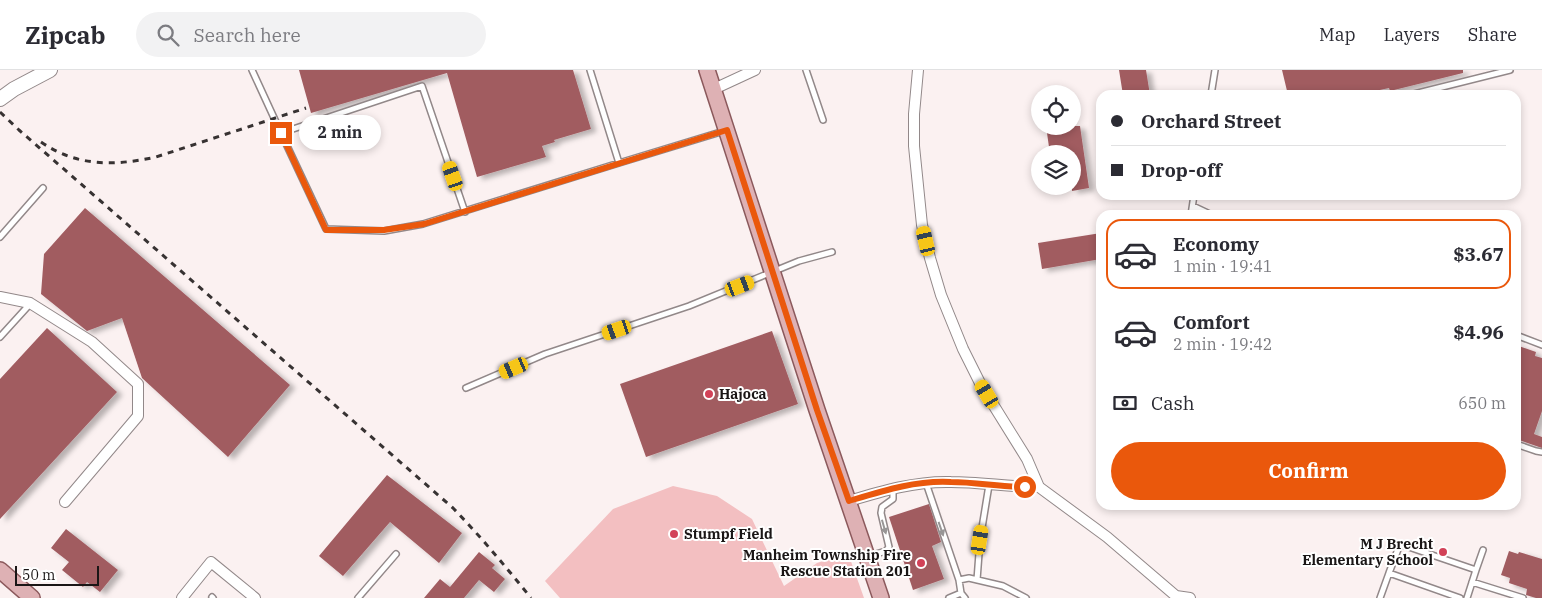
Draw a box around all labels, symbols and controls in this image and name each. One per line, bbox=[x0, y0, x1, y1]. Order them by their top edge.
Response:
search box bbox=[136, 12, 486, 57]
text: Zipcab bbox=[25, 19, 106, 51]
icon: search bbox=[154, 21, 182, 49]
text: Search here bbox=[194, 23, 301, 47]
text: Map bbox=[1319, 23, 1356, 46]
text: Layers bbox=[1384, 23, 1440, 46]
text: Share bbox=[1468, 23, 1517, 46]
map controls bbox=[1031, 85, 1081, 195]
button: locate bbox=[1031, 85, 1081, 135]
text: Orchard Street bbox=[1141, 109, 1281, 133]
callout: 2 min bbox=[298, 116, 381, 150]
route end bbox=[270, 122, 292, 144]
text: 2 min bbox=[318, 122, 362, 142]
button: layers bbox=[1031, 145, 1081, 195]
text: Drop-off bbox=[1141, 158, 1222, 182]
car bbox=[441, 159, 464, 193]
car bbox=[915, 225, 936, 257]
icon: car bbox=[1113, 232, 1158, 277]
text: Economy bbox=[1173, 232, 1259, 256]
text: $3.67 bbox=[1453, 242, 1504, 266]
text: 1 min · 19:41 bbox=[1173, 256, 1272, 276]
car bbox=[723, 274, 756, 298]
icon: car bbox=[1113, 310, 1158, 355]
text: Comfort bbox=[1173, 310, 1250, 334]
car bbox=[600, 318, 633, 342]
text: $4.96 bbox=[1453, 320, 1504, 344]
text: 2 min · 19:42 bbox=[1173, 334, 1272, 354]
car bbox=[497, 355, 530, 381]
car bbox=[972, 377, 1001, 411]
place label: Hajoca bbox=[719, 385, 767, 403]
marker: Hajoca bbox=[703, 388, 715, 400]
icon: cash bbox=[1111, 389, 1139, 417]
text: Cash bbox=[1151, 391, 1195, 415]
text: 650 m bbox=[1458, 393, 1506, 413]
button: Confirm bbox=[1111, 442, 1506, 500]
route start bbox=[1014, 476, 1036, 498]
one-way arrow bbox=[881, 520, 889, 535]
one-way arrow bbox=[938, 521, 946, 536]
car bbox=[970, 524, 989, 556]
place label: Stumpf Field bbox=[684, 525, 773, 543]
marker: Stumpf Field bbox=[668, 528, 680, 540]
place label: M J Brecht Elementary School bbox=[1302, 535, 1433, 569]
place label: Manheim Township Fire Rescue Station 201 bbox=[743, 546, 911, 580]
marker: M J Brecht Elementary School bbox=[1437, 546, 1449, 558]
marker: Manheim Township Fire Rescue Station 201 bbox=[915, 557, 927, 569]
scale bar bbox=[15, 563, 99, 586]
text: 50 m bbox=[22, 566, 55, 584]

